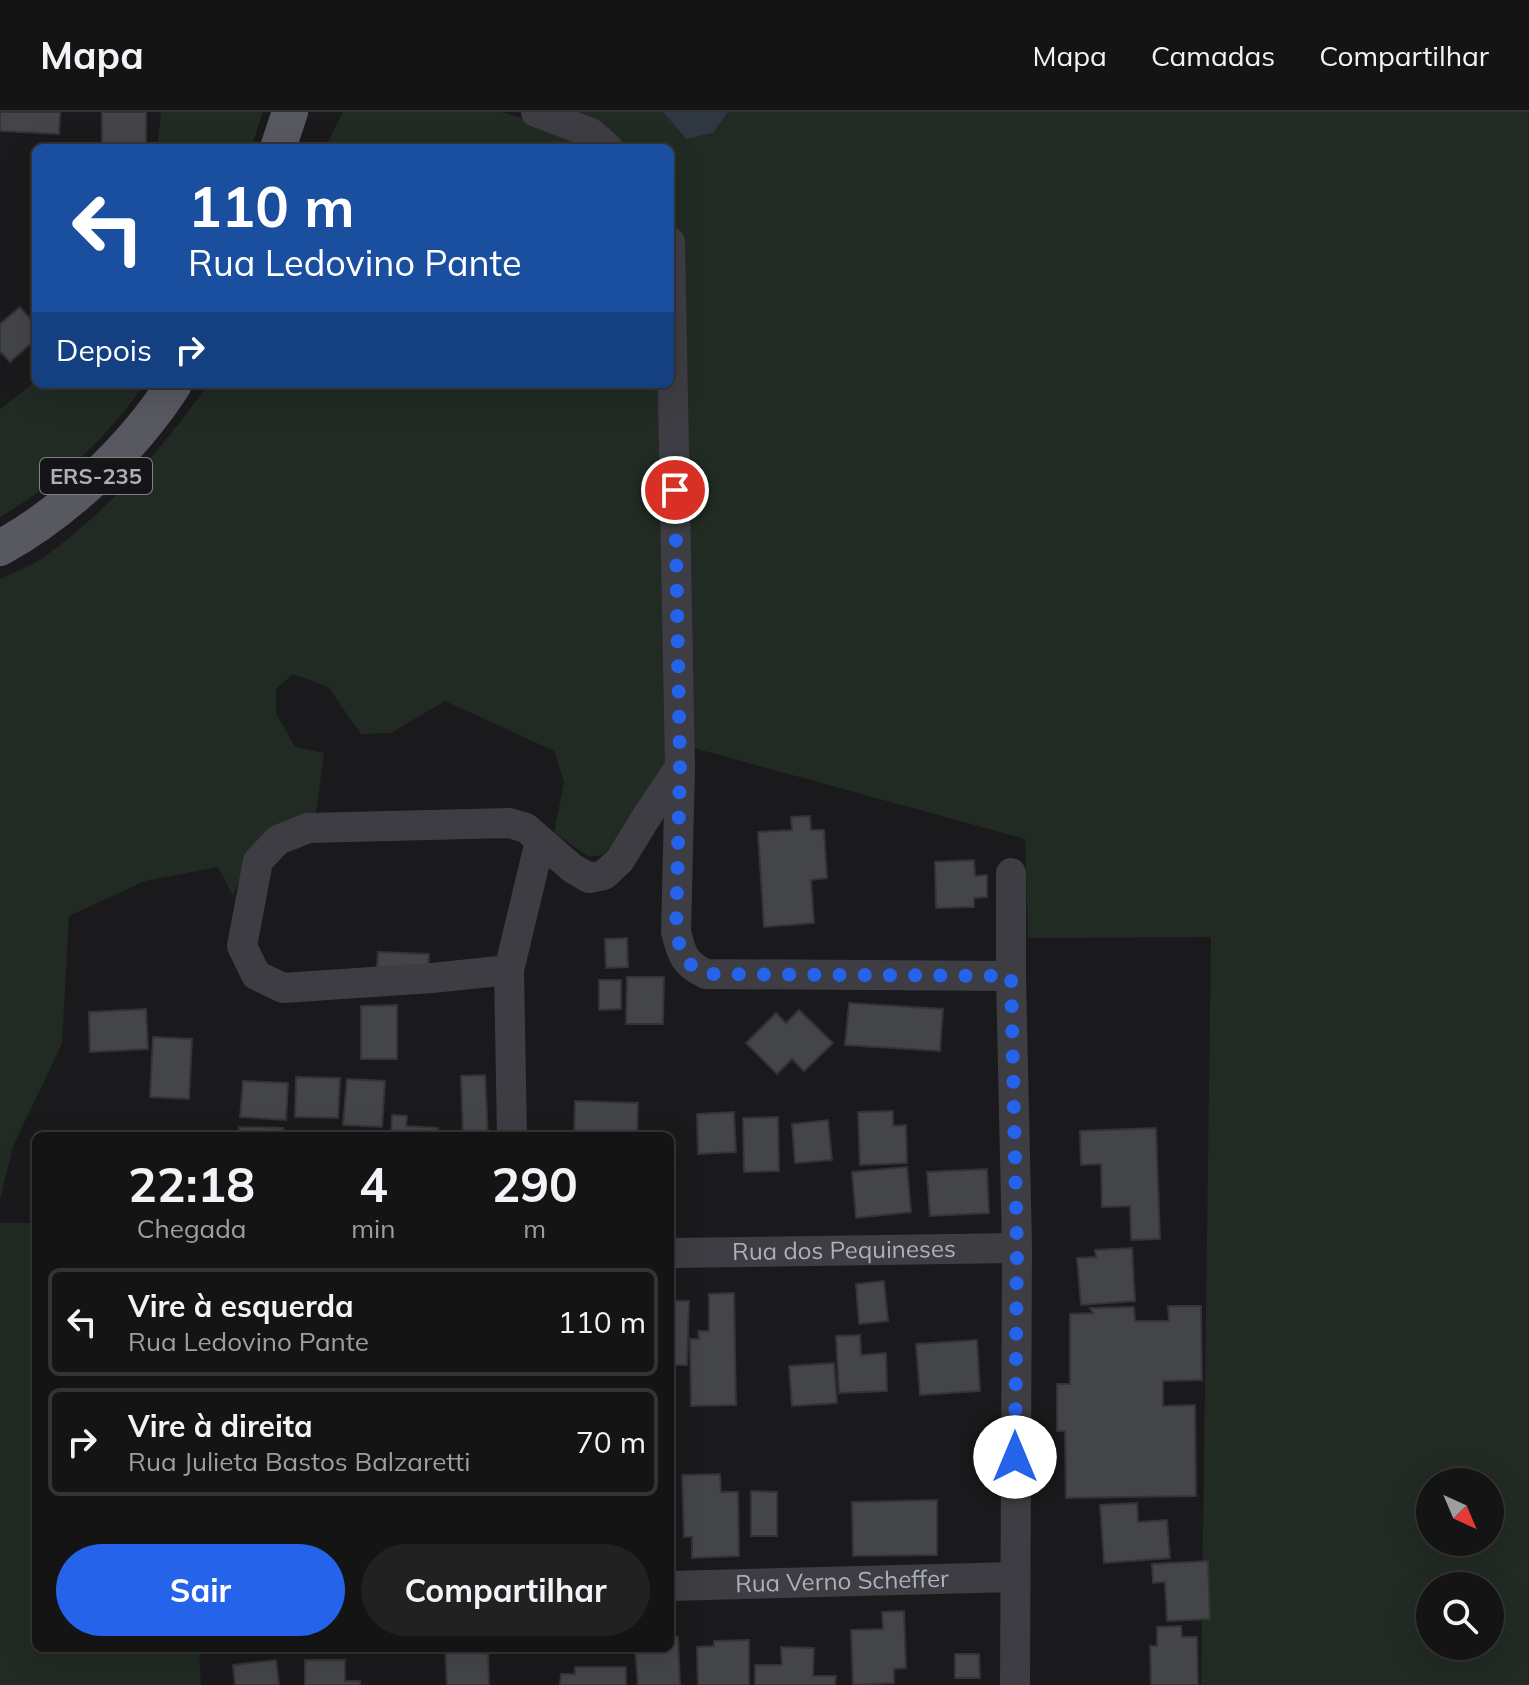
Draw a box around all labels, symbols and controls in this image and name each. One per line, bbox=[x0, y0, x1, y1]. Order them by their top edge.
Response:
text: Mapa bbox=[40, 31, 144, 79]
text: Mapa bbox=[1032, 38, 1107, 73]
text: Camadas bbox=[1151, 38, 1275, 73]
text: Compartilhar bbox=[1319, 38, 1489, 73]
text: 110 m bbox=[188, 171, 355, 241]
icon: left bbox=[56, 176, 160, 280]
text: Rua Ledovino Pante bbox=[188, 240, 522, 285]
icon: right bbox=[168, 328, 212, 372]
text: Depois bbox=[56, 331, 152, 369]
pin bbox=[641, 456, 709, 524]
road number: ERS-235 bbox=[40, 458, 152, 494]
icon: arrive bbox=[653, 468, 697, 512]
text: 22:18 bbox=[128, 1154, 255, 1214]
text: 4 bbox=[359, 1154, 388, 1214]
text: 290 bbox=[492, 1154, 578, 1214]
text: Chegada bbox=[137, 1212, 246, 1245]
text: min bbox=[351, 1212, 395, 1245]
text: m bbox=[523, 1212, 546, 1245]
street label: Rua dos Pequineses bbox=[732, 1233, 956, 1266]
text: Vire à esquerda bbox=[128, 1287, 354, 1325]
icon: left bbox=[60, 1300, 104, 1344]
text: 110 m bbox=[558, 1303, 646, 1341]
text: Rua Ledovino Pante bbox=[128, 1325, 369, 1358]
text: Vire à direita bbox=[128, 1407, 313, 1445]
position arrow bbox=[973, 1415, 1057, 1499]
icon: right bbox=[60, 1420, 104, 1464]
text: 70 m bbox=[576, 1423, 646, 1461]
text: Rua Julieta Bastos Balzaretti bbox=[128, 1445, 470, 1478]
north arrow bbox=[1416, 1468, 1504, 1556]
map controls bbox=[1416, 1468, 1504, 1660]
button: Sair bbox=[56, 1544, 345, 1636]
button: Compartilhar bbox=[361, 1544, 650, 1636]
street label: Rua Verno Scheffer bbox=[735, 1563, 949, 1598]
button: search bbox=[1416, 1572, 1504, 1660]

